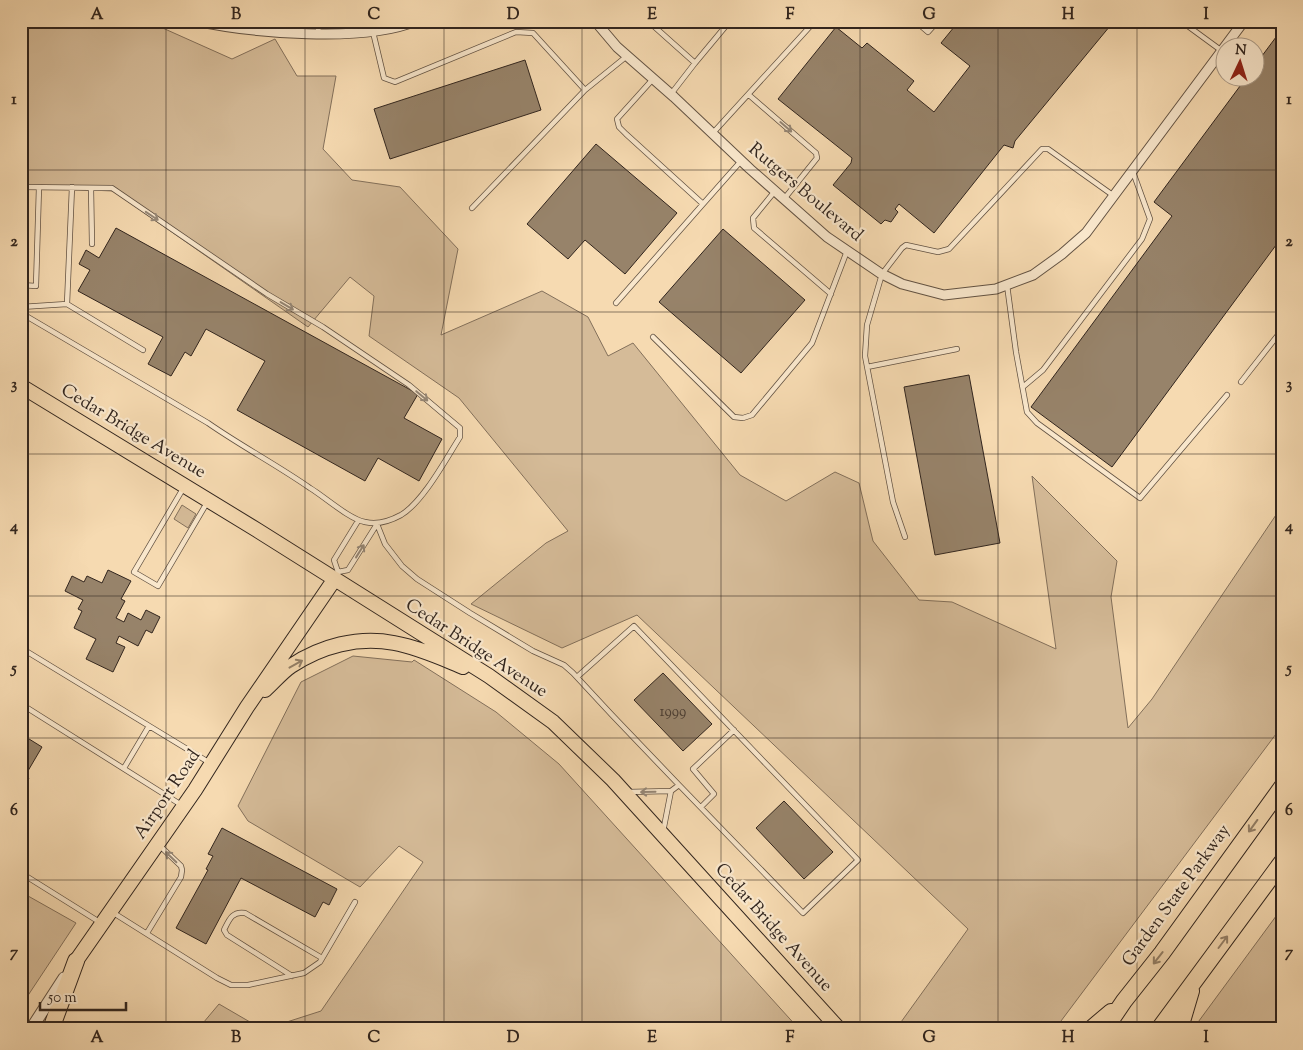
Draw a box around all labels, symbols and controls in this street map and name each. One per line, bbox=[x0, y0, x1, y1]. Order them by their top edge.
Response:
text: A bbox=[91, 4, 104, 27]
text: B bbox=[231, 4, 241, 27]
text: C bbox=[368, 4, 381, 27]
text: D bbox=[507, 4, 520, 27]
text: E bbox=[647, 4, 657, 27]
text: F bbox=[786, 4, 795, 27]
text: G bbox=[922, 4, 936, 27]
text: H bbox=[1062, 4, 1075, 27]
text: I bbox=[1203, 4, 1209, 27]
north arrow bbox=[1216, 38, 1266, 88]
text: N bbox=[1234, 41, 1247, 61]
text: 1 bbox=[11, 89, 17, 112]
text: 1 bbox=[1286, 89, 1292, 112]
one-way arrow bbox=[779, 121, 792, 133]
street label: Rutgers Boulevard bbox=[742, 137, 868, 249]
one-way arrow bbox=[145, 211, 159, 221]
text: 2 bbox=[10, 231, 18, 254]
text: 2 bbox=[1285, 231, 1293, 254]
one-way arrow bbox=[280, 301, 295, 311]
text: 3 bbox=[11, 374, 18, 397]
text: 3 bbox=[1286, 374, 1293, 397]
street label: Cedar Bridge Avenue bbox=[55, 378, 211, 486]
one-way arrow bbox=[415, 391, 428, 402]
text: 4 bbox=[9, 516, 18, 539]
text: 4 bbox=[1284, 516, 1293, 539]
one-way arrow bbox=[355, 545, 365, 559]
street label: Cedar Bridge Avenue bbox=[400, 593, 552, 705]
text: 5 bbox=[9, 658, 17, 681]
text: 5 bbox=[1284, 658, 1292, 681]
one-way arrow bbox=[289, 659, 304, 669]
house number: 1999 bbox=[660, 702, 686, 723]
street label: Airport Road bbox=[128, 745, 208, 845]
one-way arrow bbox=[640, 787, 656, 797]
text: 6 bbox=[10, 800, 18, 823]
text: 6 bbox=[1285, 800, 1293, 823]
street label: Garden State Parkway bbox=[1116, 819, 1238, 973]
one-way arrow bbox=[1248, 819, 1258, 833]
one-way arrow bbox=[165, 851, 177, 863]
street label: Cedar Bridge Avenue bbox=[708, 858, 838, 998]
one-way arrow bbox=[1218, 935, 1228, 949]
text: 7 bbox=[10, 942, 19, 965]
text: 7 bbox=[1285, 942, 1294, 965]
one-way arrow bbox=[1153, 951, 1163, 965]
scale bar bbox=[40, 980, 126, 1012]
text: 50 m bbox=[47, 988, 77, 1009]
text: A bbox=[91, 1027, 104, 1050]
text: B bbox=[231, 1027, 241, 1050]
text: C bbox=[368, 1027, 381, 1050]
text: D bbox=[507, 1027, 520, 1050]
text: E bbox=[647, 1027, 657, 1050]
text: F bbox=[786, 1027, 795, 1050]
text: G bbox=[922, 1027, 936, 1050]
text: H bbox=[1062, 1027, 1075, 1050]
text: I bbox=[1203, 1027, 1209, 1050]

